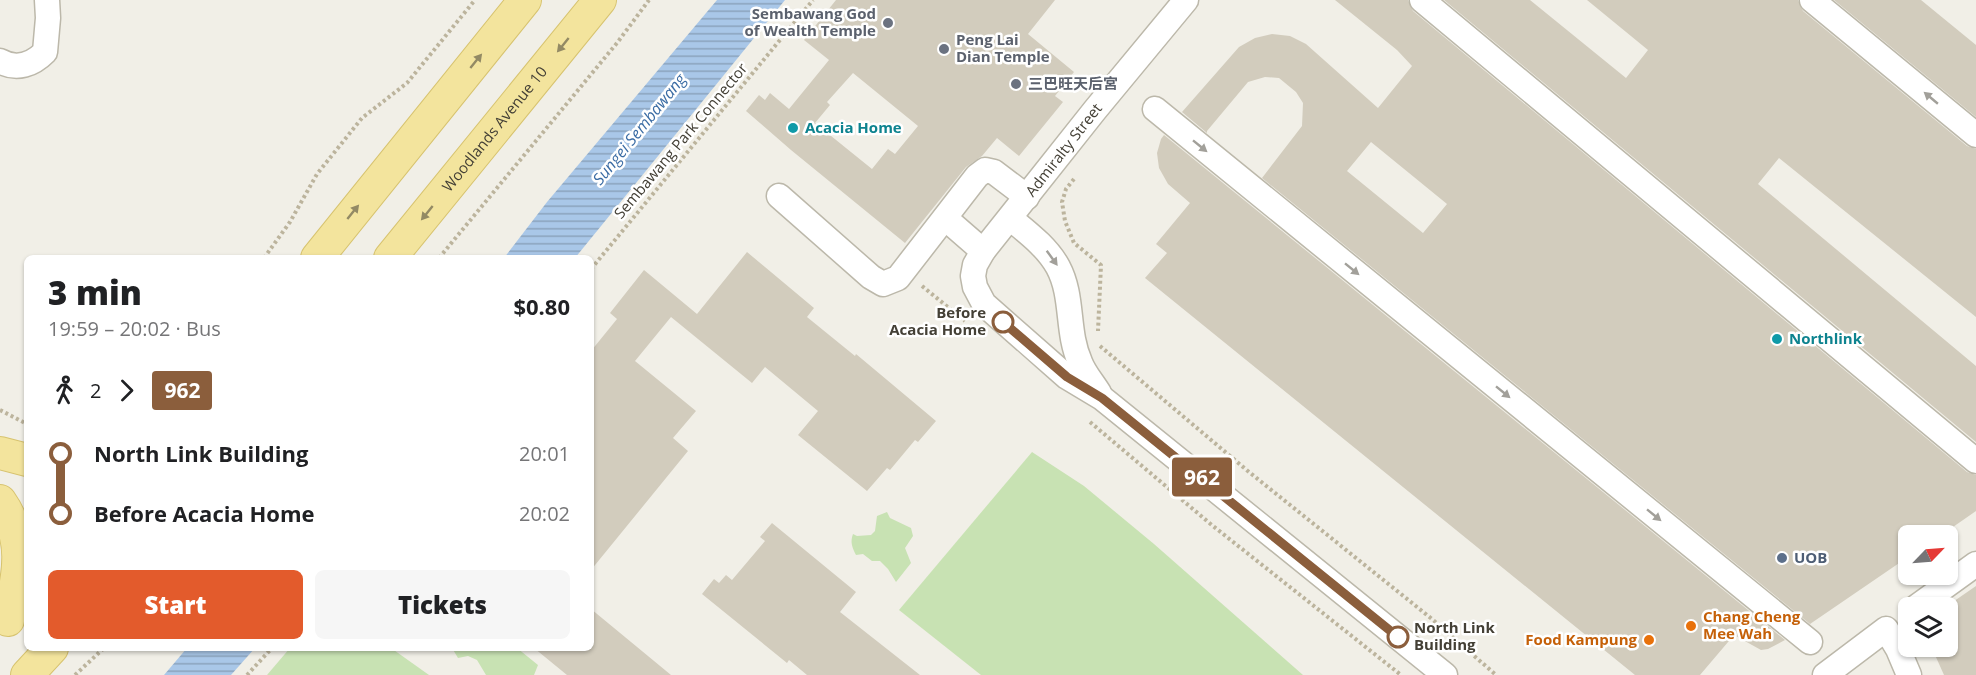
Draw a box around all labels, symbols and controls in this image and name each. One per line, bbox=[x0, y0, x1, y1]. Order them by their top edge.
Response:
place label: Sembawang God of Wealth Temple bbox=[745, 3, 876, 40]
marker: Sembawang God of Wealth Temple bbox=[881, 16, 895, 30]
place label: Peng Lai Dian Temple bbox=[956, 29, 1050, 66]
one-way arrow bbox=[557, 37, 570, 53]
marker: Peng Lai Dian Temple bbox=[937, 42, 951, 56]
one-way arrow bbox=[469, 53, 482, 69]
street label: Sembawang Park Connector bbox=[609, 58, 751, 222]
street label: Woodlands Avenue 10 bbox=[437, 62, 551, 195]
water label: Sungei Sembawang bbox=[587, 68, 691, 189]
place label: 三巴旺天后宮 bbox=[1028, 73, 1118, 93]
marker: 三巴旺天后宮 bbox=[1009, 77, 1023, 91]
one-way arrow bbox=[1924, 92, 1939, 105]
street label: Admiralty Street bbox=[1020, 99, 1106, 200]
place label: Acacia Home bbox=[805, 117, 902, 137]
marker: Acacia Home bbox=[786, 121, 800, 135]
one-way arrow bbox=[1192, 140, 1208, 153]
one-way arrow bbox=[347, 205, 359, 220]
one-way arrow bbox=[421, 205, 433, 220]
one-way arrow bbox=[1046, 250, 1058, 266]
one-way arrow bbox=[1344, 263, 1359, 275]
text: 3 min bbox=[48, 270, 142, 315]
text: $0.80 bbox=[513, 291, 570, 321]
place label: Before Acacia Home bbox=[889, 302, 986, 339]
marker: Before Acacia Home bbox=[992, 311, 1014, 333]
text: 19:59 – 20:02 · Bus bbox=[48, 315, 221, 342]
place label: Northlink bbox=[1789, 328, 1863, 348]
marker: Northlink bbox=[1770, 332, 1784, 346]
icon: walk bbox=[48, 374, 81, 407]
icon: forward bbox=[110, 374, 143, 407]
text: 962 bbox=[164, 376, 200, 404]
text: 2 bbox=[90, 377, 101, 404]
one-way arrow bbox=[1495, 385, 1510, 398]
text: North Link Building bbox=[94, 438, 308, 468]
text: 20:01 bbox=[519, 440, 570, 467]
line badge: 962 bbox=[1168, 458, 1236, 496]
text: 962 bbox=[1184, 463, 1220, 491]
text: Before Acacia Home bbox=[94, 498, 314, 528]
text: 20:02 bbox=[519, 500, 570, 527]
one-way arrow bbox=[1646, 508, 1661, 521]
north arrow bbox=[1898, 525, 1958, 585]
map controls bbox=[1898, 525, 1958, 657]
place label: UOB bbox=[1794, 547, 1827, 567]
marker: UOB bbox=[1775, 551, 1789, 565]
button: Start bbox=[48, 570, 303, 639]
button: Tickets bbox=[315, 570, 570, 639]
button: layers bbox=[1898, 597, 1958, 657]
place label: Chang Cheng Mee Wah bbox=[1703, 606, 1801, 643]
place label: North Link Building bbox=[1414, 617, 1495, 654]
marker: Chang Cheng Mee Wah bbox=[1684, 619, 1698, 633]
marker: North Link Building bbox=[1387, 626, 1409, 648]
place label: Food Kampung bbox=[1525, 629, 1638, 649]
marker: Food Kampung bbox=[1642, 633, 1656, 647]

